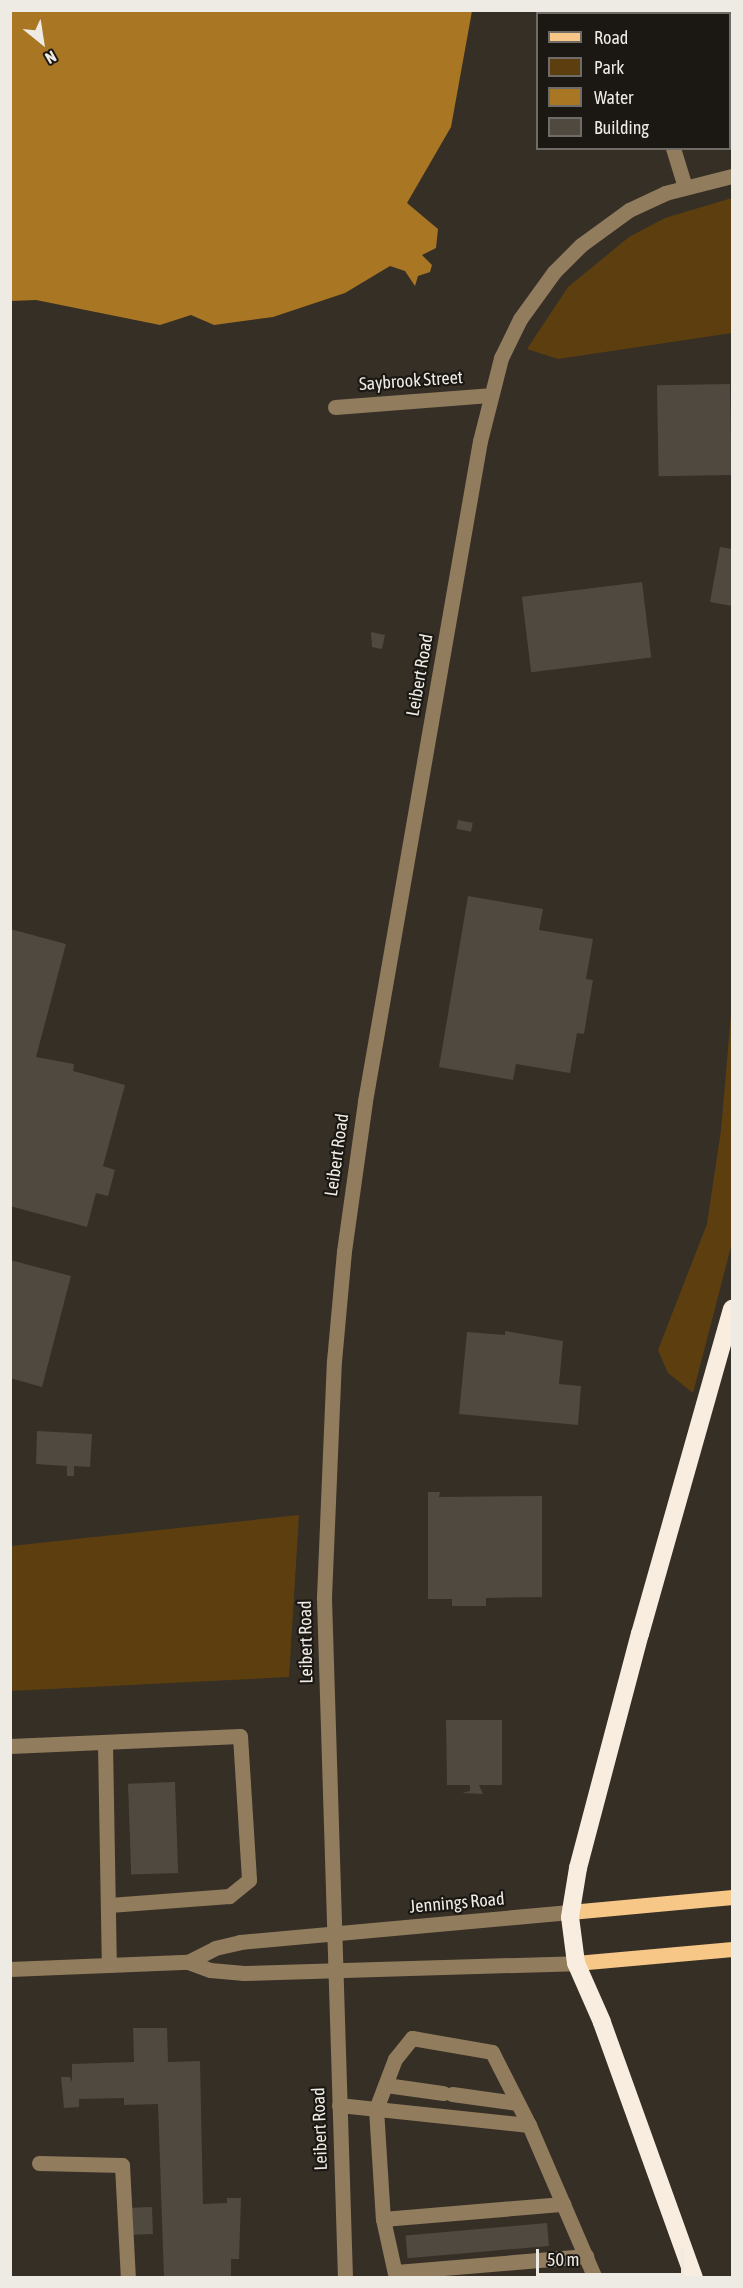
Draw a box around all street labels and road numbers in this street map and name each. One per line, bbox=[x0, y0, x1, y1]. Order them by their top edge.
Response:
street label: Saybrook Street bbox=[358, 367, 464, 395]
street label: Leibert Road bbox=[402, 632, 438, 718]
street label: Leibert Road bbox=[321, 1112, 353, 1198]
street label: Leibert Road bbox=[294, 1600, 318, 1684]
street label: Jennings Road bbox=[409, 1888, 505, 1918]
street label: Leibert Road bbox=[308, 2087, 332, 2171]

